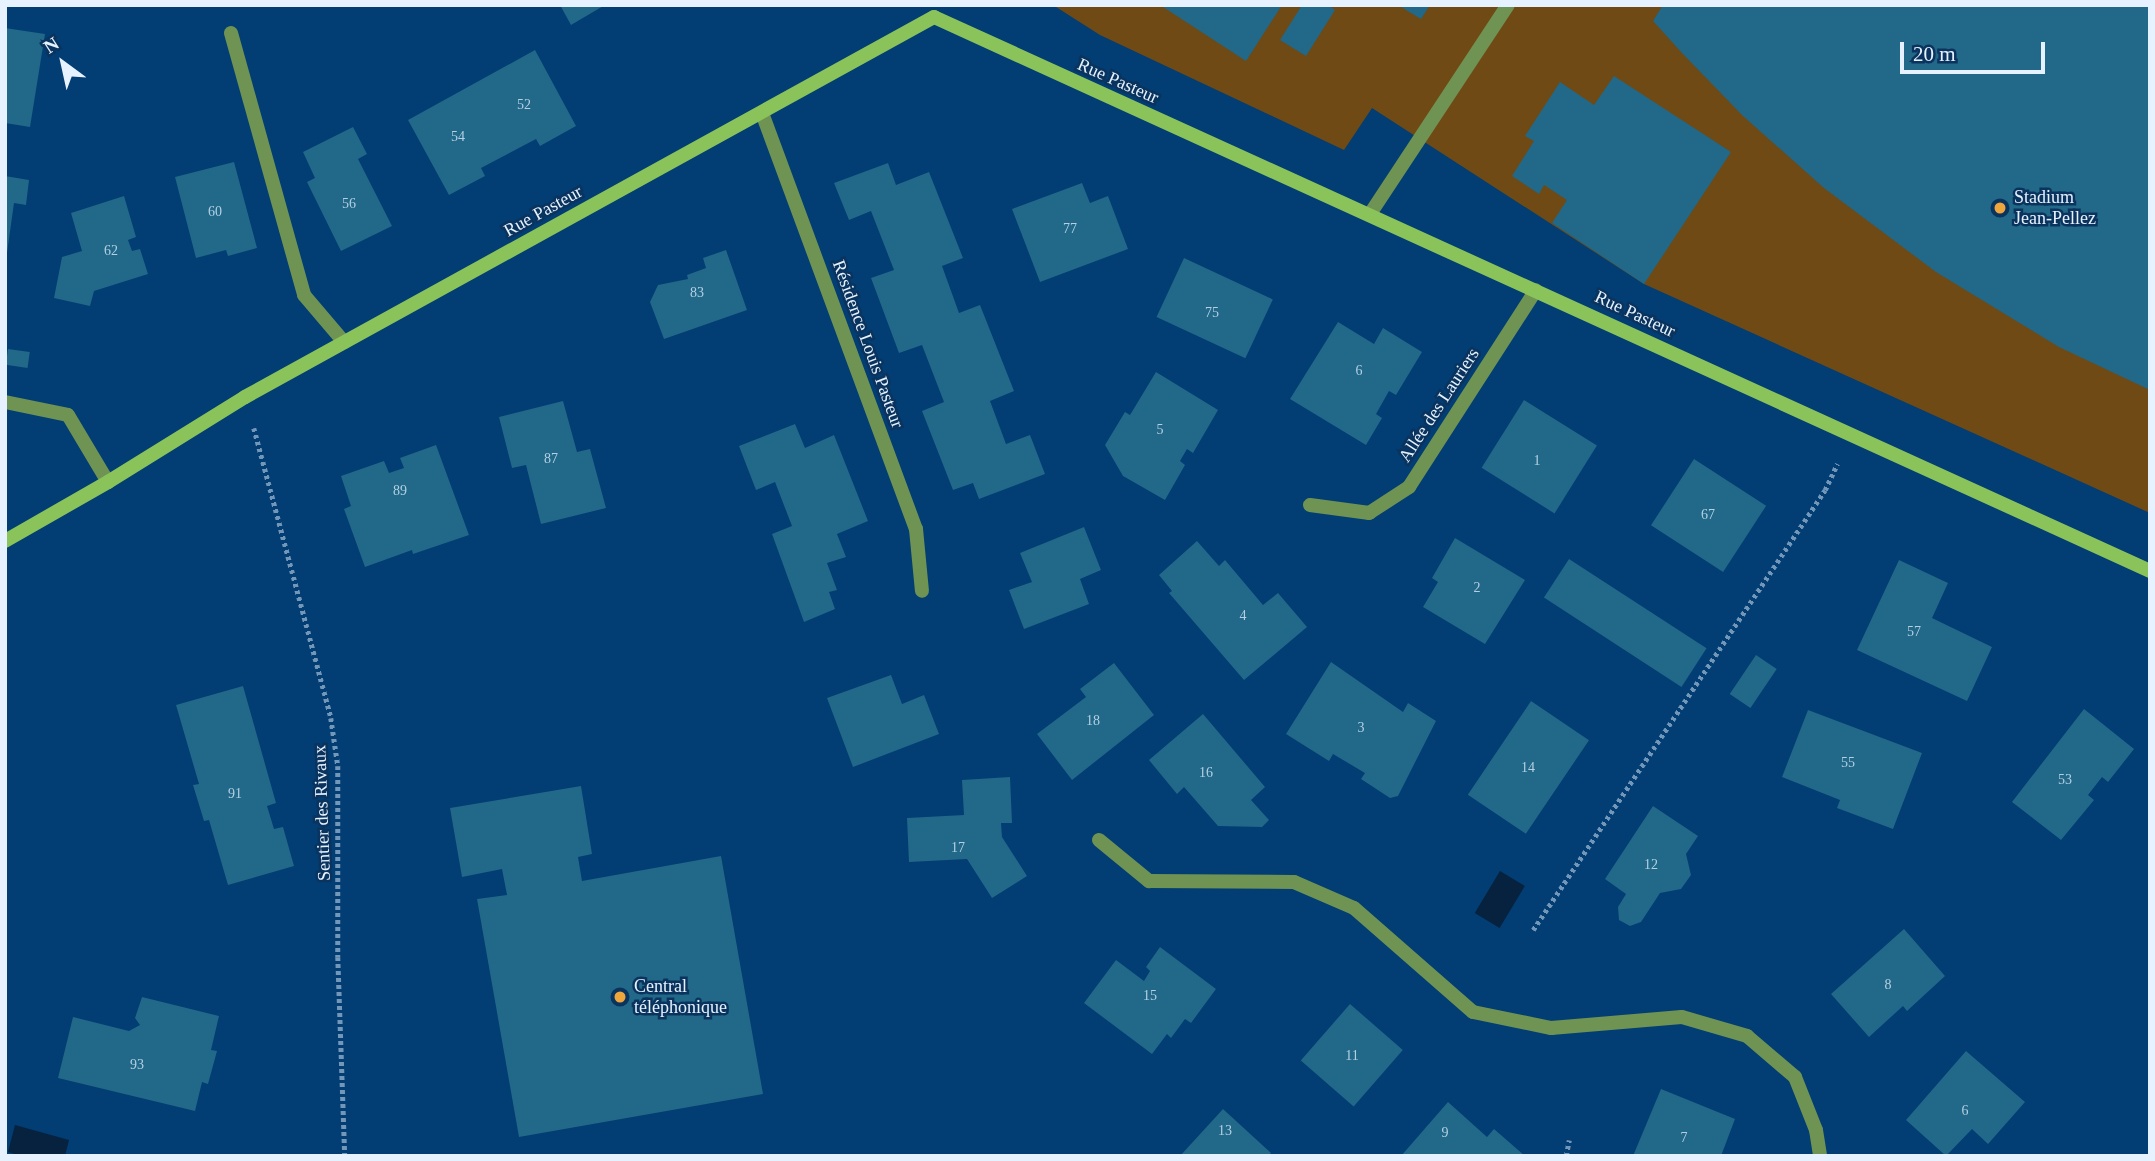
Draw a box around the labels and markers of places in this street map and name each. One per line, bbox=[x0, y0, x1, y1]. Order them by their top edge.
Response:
place label: Stadium Jean-Pellez bbox=[2014, 187, 2096, 230]
marker: Stadium Jean-Pellez bbox=[1992, 200, 2008, 216]
place label: Central téléphonique bbox=[634, 976, 727, 1018]
marker: Central téléphonique bbox=[612, 989, 628, 1005]

